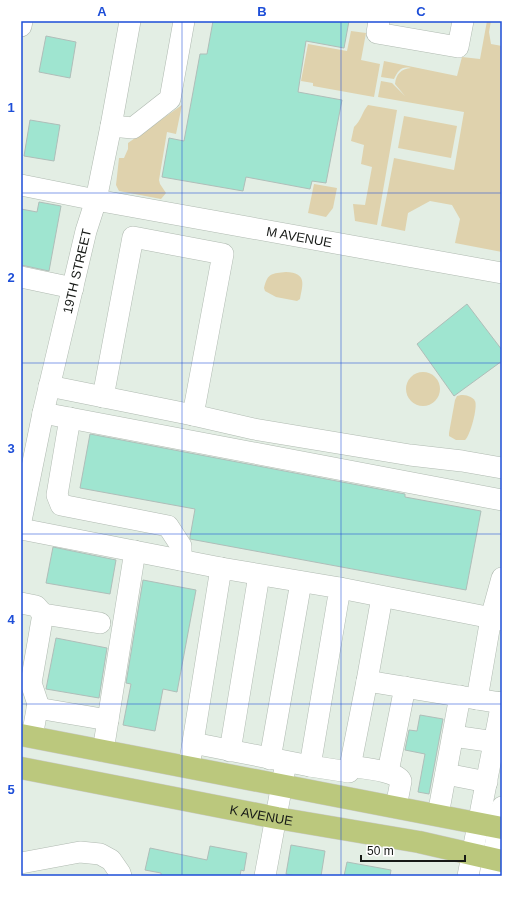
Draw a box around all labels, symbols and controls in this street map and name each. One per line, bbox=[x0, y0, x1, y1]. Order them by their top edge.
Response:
text: A bbox=[97, 4, 107, 19]
text: B bbox=[257, 4, 267, 19]
text: C bbox=[416, 4, 426, 19]
text: 1 bbox=[7, 100, 15, 115]
street label: M AVENUE bbox=[265, 223, 334, 250]
street label: 19TH STREET bbox=[59, 227, 94, 315]
text: 2 bbox=[7, 270, 15, 285]
text: 3 bbox=[7, 441, 15, 456]
text: 4 bbox=[7, 612, 15, 627]
text: 5 bbox=[7, 782, 15, 797]
street label: K AVENUE bbox=[229, 801, 295, 828]
scale bar bbox=[361, 837, 465, 863]
text: 50 m bbox=[367, 844, 394, 858]

